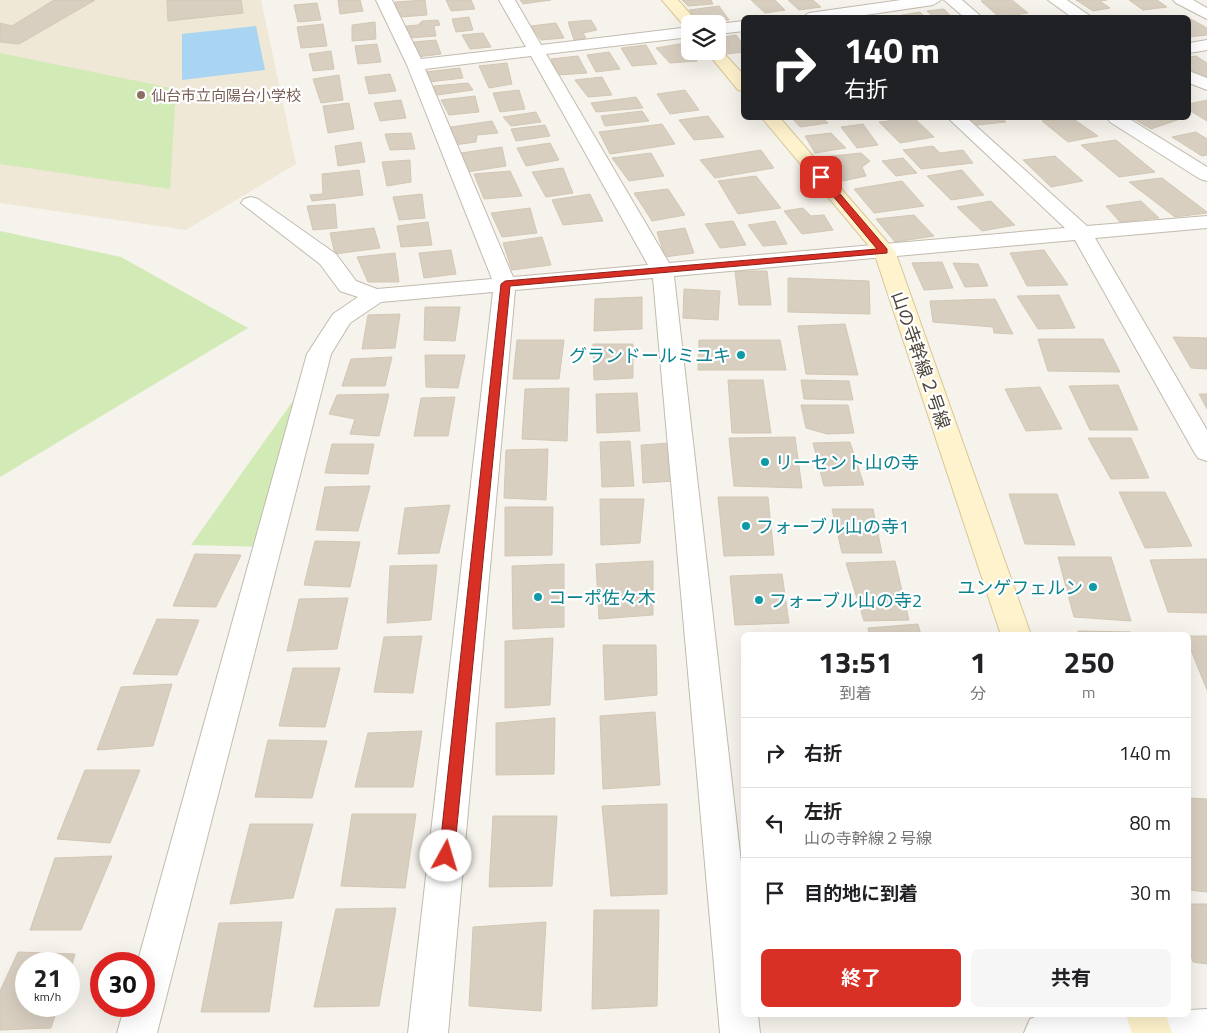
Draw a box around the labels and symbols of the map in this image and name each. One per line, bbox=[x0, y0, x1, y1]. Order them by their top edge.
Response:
place label: 仙台市立向陽台小学校 bbox=[151, 84, 301, 107]
marker: 仙台市立向陽台小学校 bbox=[135, 89, 147, 101]
pin bbox=[800, 156, 842, 198]
street label: 山の寺幹線２号線 bbox=[885, 288, 957, 432]
place label: グランドールミユキ bbox=[569, 342, 731, 369]
marker: グランドールミユキ bbox=[735, 349, 747, 361]
place label: リーセント山の寺 bbox=[775, 449, 919, 476]
marker: リーセント山の寺 bbox=[759, 456, 771, 468]
place label: フォーブル山の寺1 bbox=[756, 513, 909, 540]
marker: フォーブル山の寺1 bbox=[740, 520, 752, 532]
place label: ユンゲフェルン bbox=[957, 574, 1083, 601]
marker: ユンゲフェルン bbox=[1087, 581, 1099, 593]
place label: コーポ佐々木 bbox=[548, 584, 656, 611]
place label: フォーブル山の寺2 bbox=[769, 587, 922, 614]
marker: コーポ佐々木 bbox=[532, 591, 544, 603]
marker: フォーブル山の寺2 bbox=[753, 594, 765, 606]
position arrow bbox=[419, 829, 471, 881]
speed limit sign: 30 bbox=[90, 952, 155, 1017]

